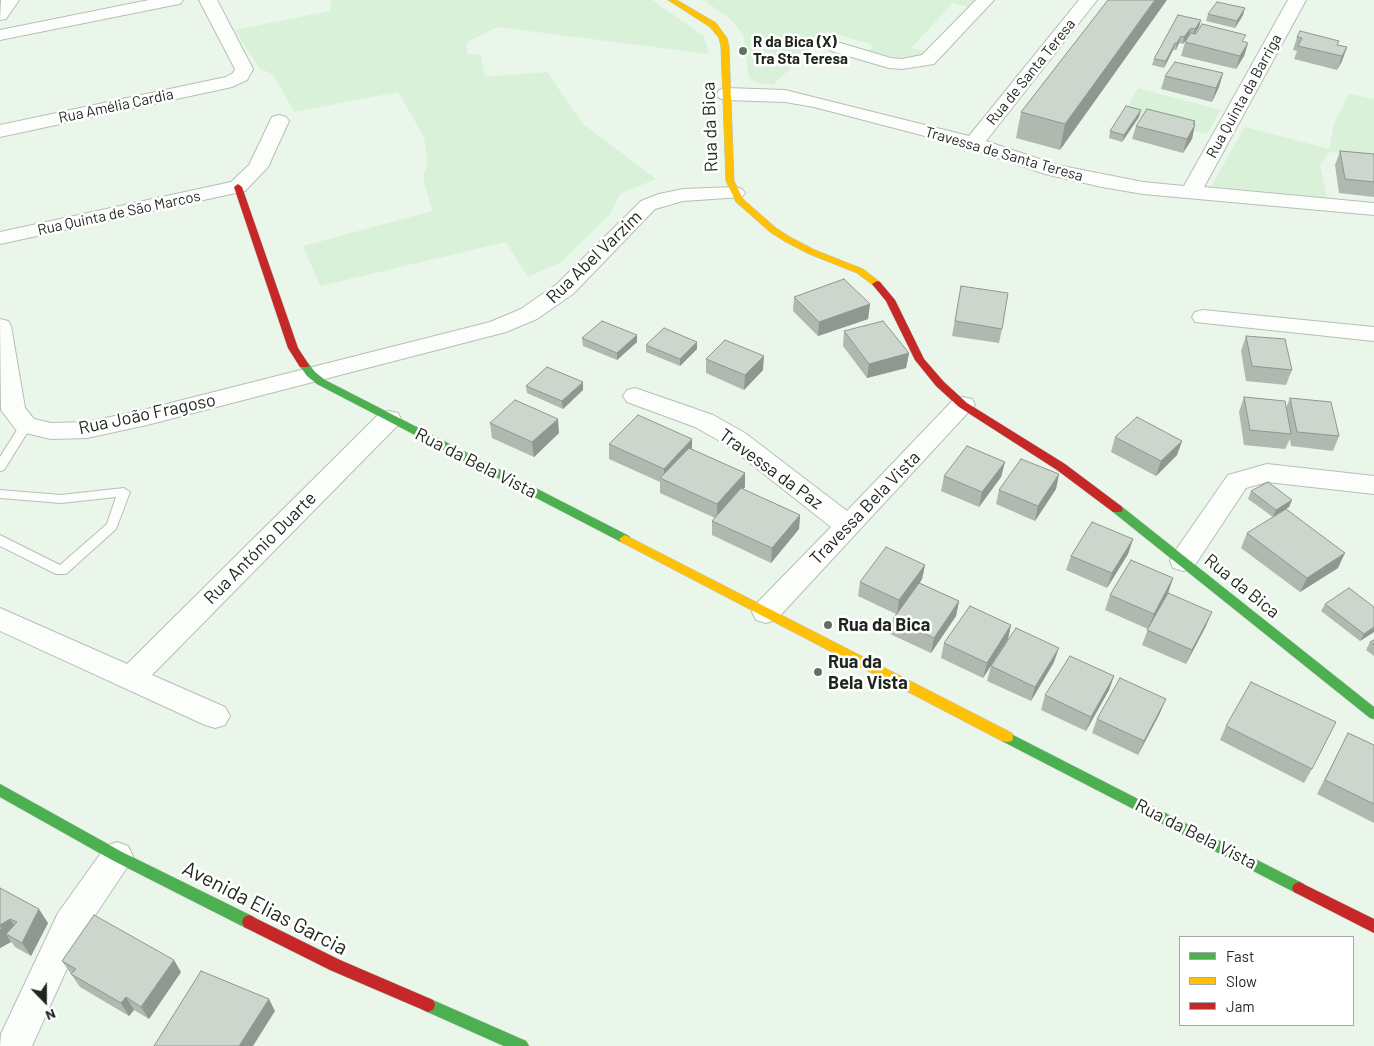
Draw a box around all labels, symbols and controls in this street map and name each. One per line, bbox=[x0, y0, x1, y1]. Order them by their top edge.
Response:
street label: Rua de Santa Teresa bbox=[983, 15, 1079, 129]
street label: Rua Quinta da Barriga bbox=[1202, 31, 1286, 161]
place label: R da Bica (X) Tra Sta Teresa bbox=[753, 33, 848, 68]
marker: R da Bica (X) Tra Sta Teresa bbox=[737, 45, 749, 57]
street label: Rua da Bica bbox=[698, 81, 722, 173]
street label: Rua Amélia Cardia bbox=[57, 85, 175, 127]
street label: Travessa de Santa Teresa bbox=[923, 123, 1085, 185]
street label: Rua Quinta de São Marcos bbox=[36, 187, 202, 239]
street label: Rua Abel Varzim bbox=[542, 206, 646, 308]
street label: Rua João Fragoso bbox=[76, 389, 218, 439]
street label: Rua da Bela Vista bbox=[412, 423, 540, 503]
street label: Travessa da Paz bbox=[715, 424, 827, 514]
street label: Travessa Bela Vista bbox=[805, 447, 925, 569]
street label: Rua António Duarte bbox=[199, 487, 321, 609]
street label: Rua da Bica bbox=[1200, 549, 1284, 623]
place label: Rua da Bica bbox=[838, 614, 930, 636]
marker: Rua da Bica bbox=[822, 619, 834, 631]
place label: Rua da Bela Vista bbox=[828, 651, 908, 694]
marker: Rua da Bela Vista bbox=[812, 666, 824, 678]
street label: Rua da Bela Vista bbox=[1132, 794, 1260, 874]
street label: Avenida Elias Garcia bbox=[178, 855, 352, 961]
legend bbox=[1179, 936, 1354, 1026]
text: Fast bbox=[1226, 947, 1254, 965]
text: Slow bbox=[1226, 972, 1257, 990]
north arrow bbox=[20, 976, 70, 1026]
text: Jam bbox=[1226, 997, 1255, 1015]
text: N bbox=[43, 1006, 58, 1025]

